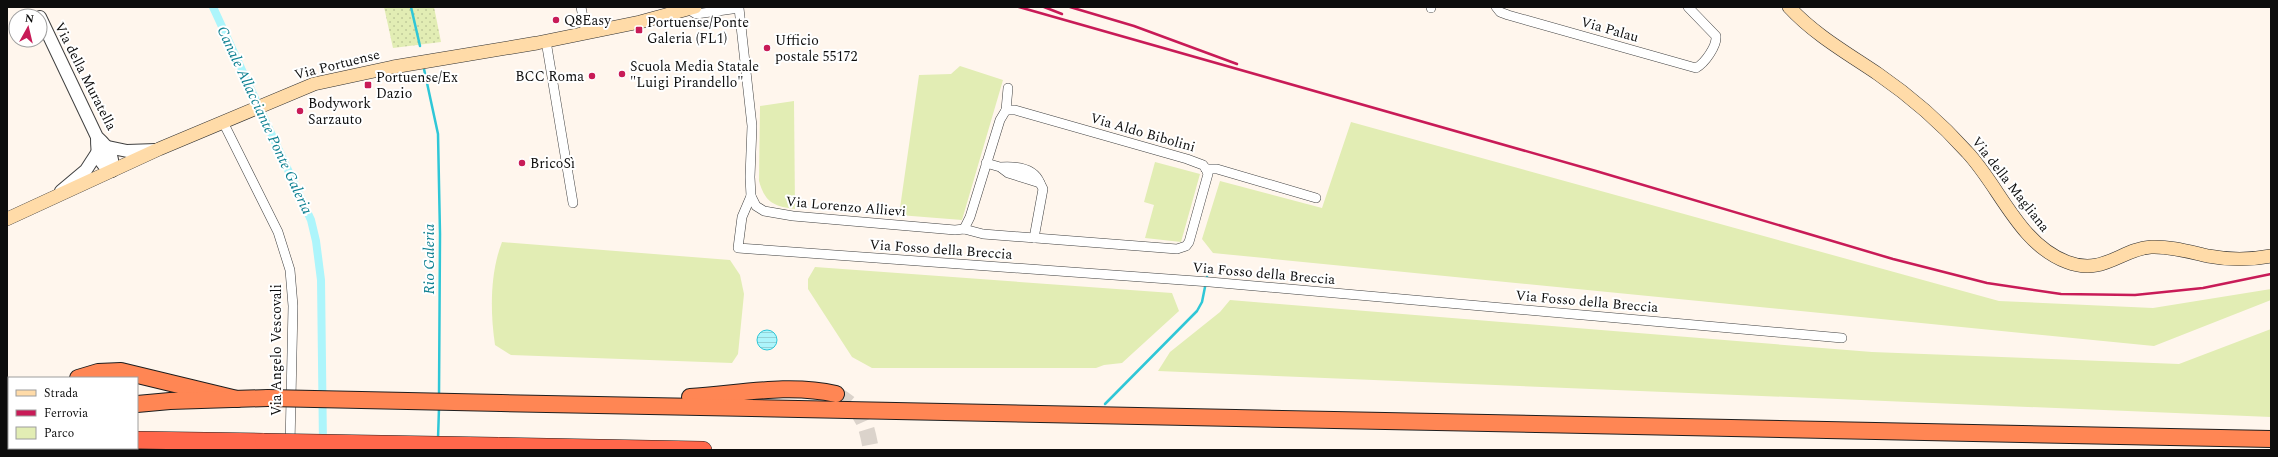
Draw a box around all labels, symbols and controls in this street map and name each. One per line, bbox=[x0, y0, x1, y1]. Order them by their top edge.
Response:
north arrow bbox=[8, 8, 48, 48]
text: N bbox=[24, 10, 35, 28]
place label: Q8Easy bbox=[564, 10, 612, 31]
street label: Via Palau bbox=[1578, 11, 1641, 48]
place label: Portuense/Ponte Galeria (FL1) bbox=[647, 12, 749, 49]
marker: Q8Easy bbox=[551, 15, 561, 25]
street label: Via della Muratella bbox=[49, 18, 122, 134]
water label: Canale Allacciante Ponte Galeria bbox=[211, 22, 319, 219]
marker: Portuense/Ponte Galeria (FL1) bbox=[634, 25, 644, 35]
place label: Ufficio postale 55172 bbox=[775, 30, 858, 67]
marker: Ufficio postale 55172 bbox=[762, 43, 772, 53]
street label: Via Portuense bbox=[292, 44, 382, 85]
place label: Scuola Media Statale "Luigi Pirandello" bbox=[630, 56, 759, 93]
place label: BCC Roma bbox=[515, 66, 584, 87]
place label: Portuense/Ex Dazio bbox=[376, 67, 458, 104]
marker: Scuola Media Statale "Luigi Pirandello" bbox=[617, 69, 627, 79]
marker: BCC Roma bbox=[587, 71, 597, 81]
marker: Portuense/Ex Dazio bbox=[363, 80, 373, 90]
place label: Bodywork Sarzauto bbox=[308, 93, 371, 130]
marker: Bodywork Sarzauto bbox=[295, 106, 305, 116]
street label: Via Aldo Bibolini bbox=[1088, 107, 1198, 158]
street label: Via della Magliana bbox=[1967, 132, 2055, 237]
place label: BricoSì bbox=[530, 153, 575, 174]
marker: BricoSì bbox=[517, 158, 527, 168]
street label: Via Lorenzo Allievi bbox=[785, 191, 907, 222]
water label: Rio Galeria bbox=[418, 223, 441, 294]
street label: Via Fosso della Breccia bbox=[869, 234, 1013, 265]
street label: Via Fosso della Breccia bbox=[1192, 257, 1336, 290]
street label: Via Angelo Vescovali bbox=[266, 284, 287, 416]
street label: Via Fosso della Breccia bbox=[1515, 285, 1659, 318]
legend bbox=[8, 377, 138, 449]
text: Strada bbox=[44, 384, 78, 403]
text: Ferrovia bbox=[44, 404, 88, 423]
text: Parco bbox=[44, 424, 74, 443]

